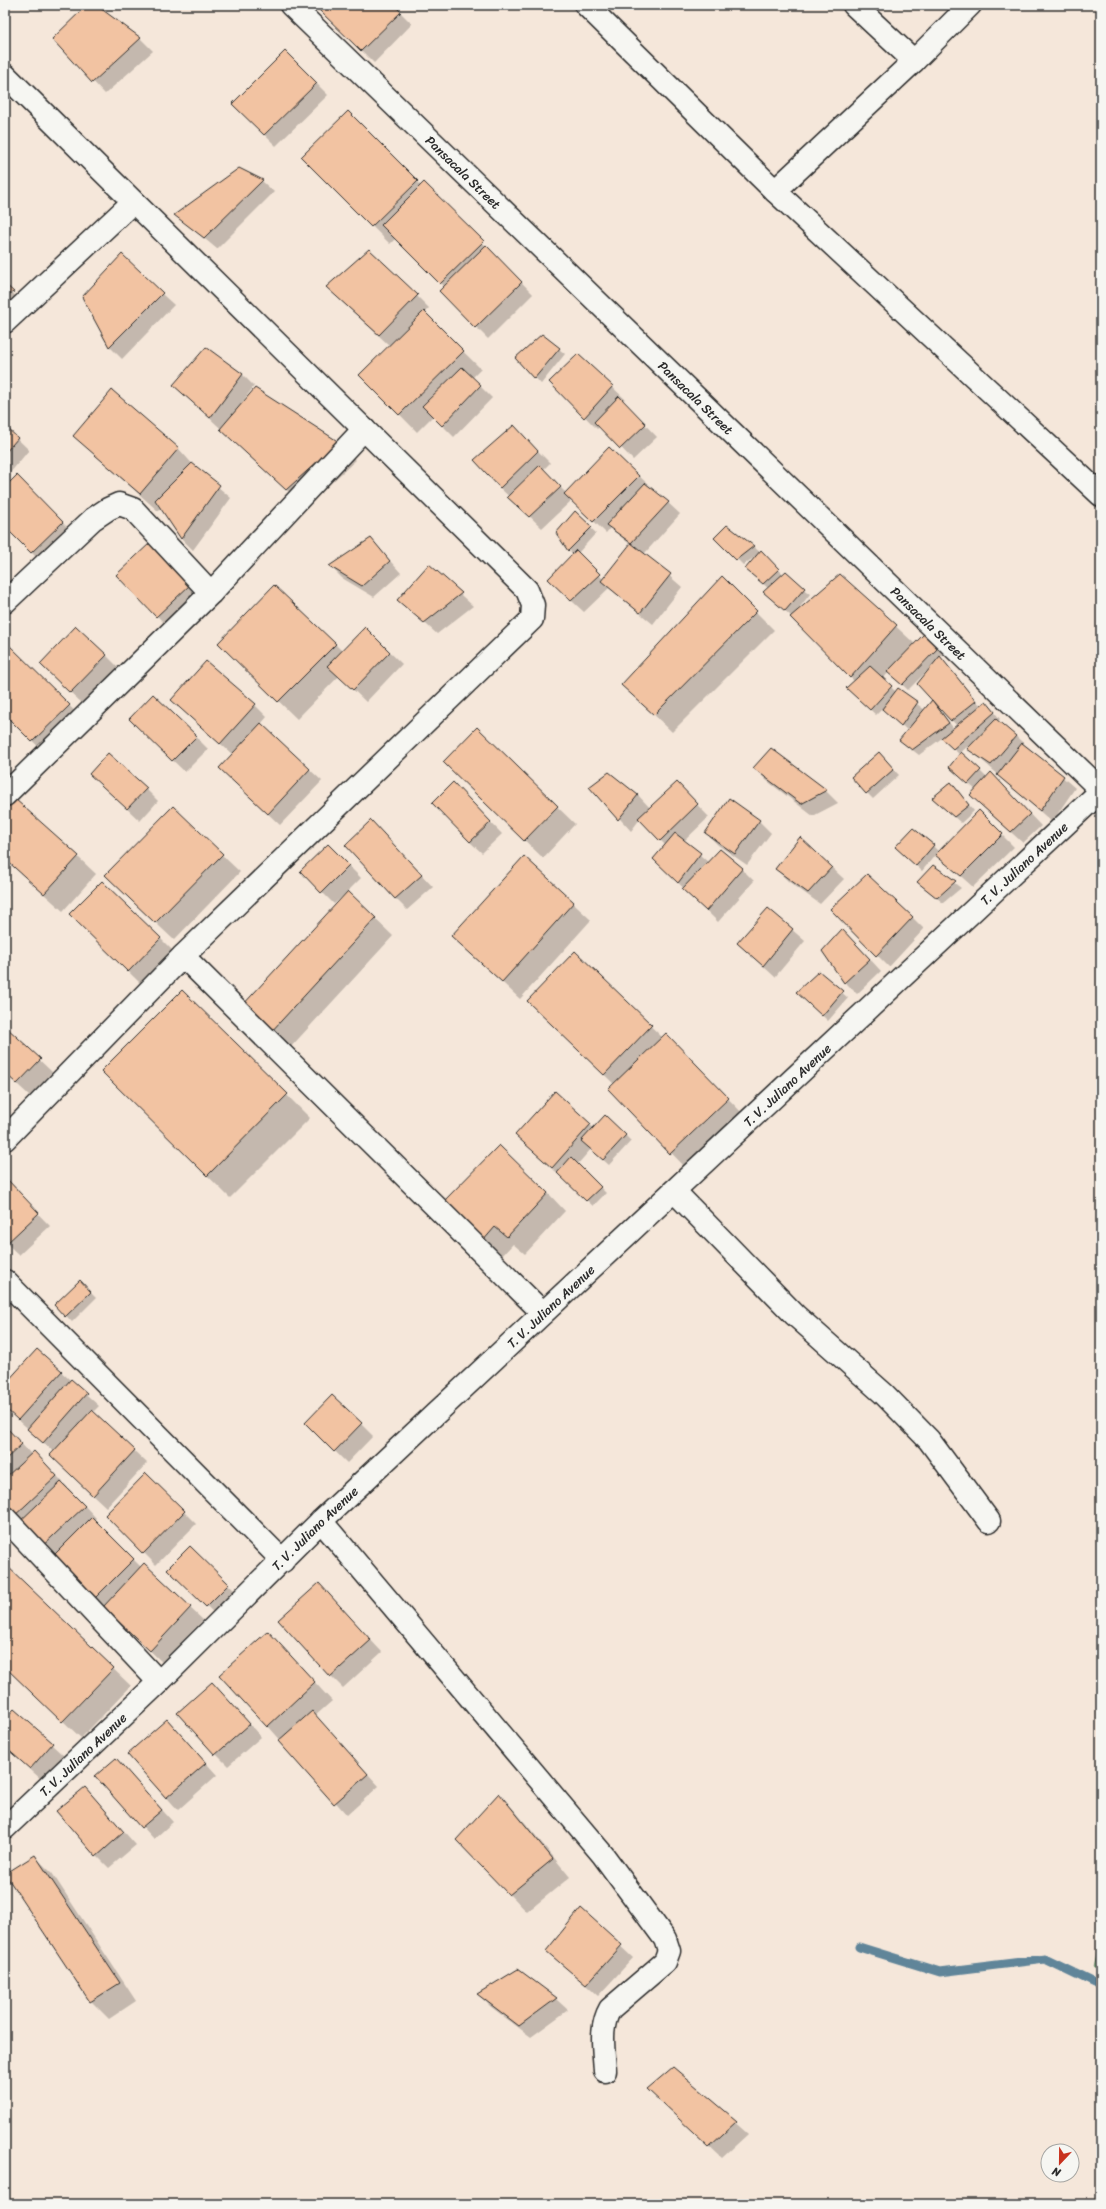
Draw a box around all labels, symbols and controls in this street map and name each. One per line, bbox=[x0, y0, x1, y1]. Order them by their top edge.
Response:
street label: Pansacala Street bbox=[420, 130, 507, 215]
street label: Pansacala Street bbox=[652, 355, 739, 441]
street label: Pansacala Street bbox=[885, 581, 972, 666]
street label: T. V. Juliano Avenue bbox=[974, 816, 1074, 911]
street label: T. V. Juliano Avenue bbox=[738, 1038, 837, 1133]
street label: T. V. Juliano Avenue bbox=[501, 1259, 601, 1354]
street label: T. V. Juliano Avenue bbox=[266, 1480, 364, 1577]
street label: T. V. Juliano Avenue bbox=[34, 1707, 133, 1802]
north arrow bbox=[1040, 2143, 1080, 2183]
text: N bbox=[1049, 2161, 1064, 2182]

